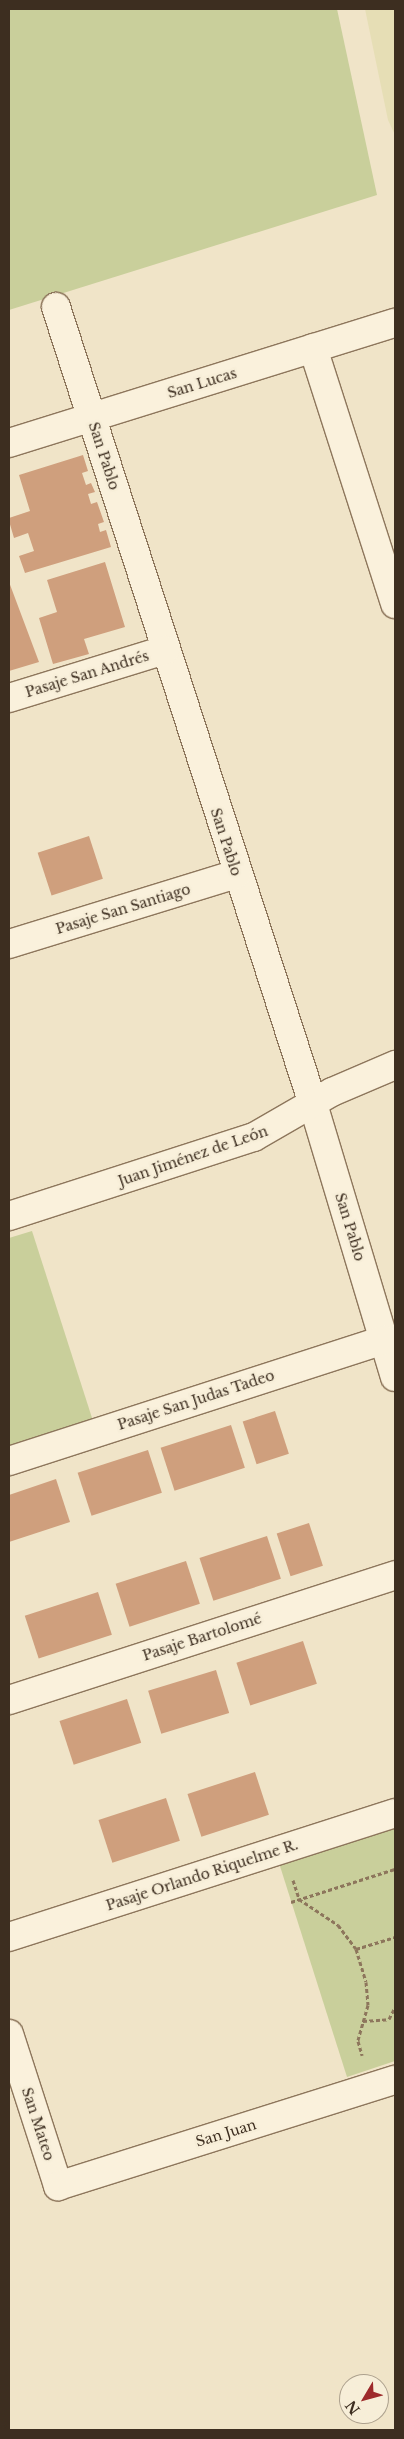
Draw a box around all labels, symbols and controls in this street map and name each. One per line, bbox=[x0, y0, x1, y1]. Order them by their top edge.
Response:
street label: San Lucas bbox=[165, 364, 239, 402]
street label: San Pablo bbox=[85, 420, 123, 492]
street label: Pasaje San Andrés bbox=[23, 647, 151, 701]
street label: San Pablo bbox=[207, 806, 245, 878]
street label: Pasaje San Santiago bbox=[54, 881, 192, 937]
street label: Juan Jiménez de León bbox=[116, 1122, 270, 1190]
street label: San Pablo bbox=[332, 1191, 368, 1263]
street label: Pasaje San Judas Tadeo bbox=[115, 1367, 277, 1433]
street label: Pasaje Bartolomé bbox=[140, 1610, 264, 1664]
street label: Pasaje Orlando Riquelme R. bbox=[104, 1836, 300, 1914]
street label: San Mateo bbox=[18, 2085, 58, 2163]
street label: San Juan bbox=[194, 2116, 258, 2150]
north arrow bbox=[339, 2374, 389, 2424]
text: N bbox=[342, 2397, 364, 2418]

